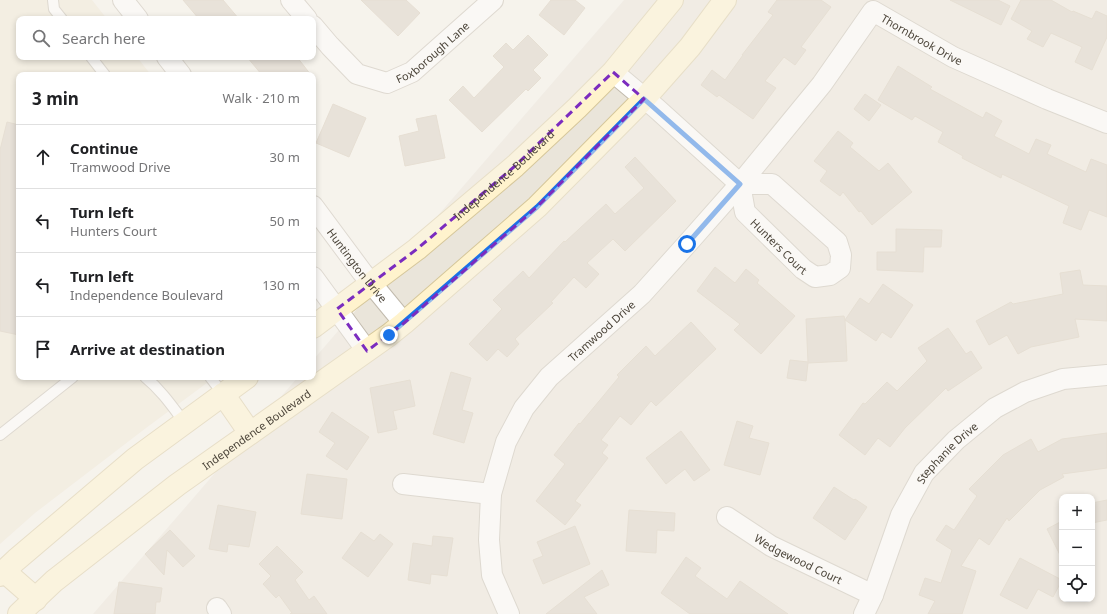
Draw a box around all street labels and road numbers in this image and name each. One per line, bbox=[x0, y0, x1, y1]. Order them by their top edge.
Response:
street label: Thornbrook Drive bbox=[879, 10, 965, 68]
street label: Foxborough Lane bbox=[393, 18, 472, 86]
street label: Independence Boulevard bbox=[450, 126, 557, 223]
street label: Hunters Court bbox=[748, 215, 810, 277]
street label: Huntington Drive bbox=[324, 225, 391, 305]
street label: Tramwood Drive bbox=[564, 297, 638, 364]
street label: Independence Boulevard bbox=[199, 385, 313, 473]
street label: Stephanie Drive bbox=[912, 418, 980, 486]
street label: Wedgewood Court bbox=[752, 530, 845, 587]

